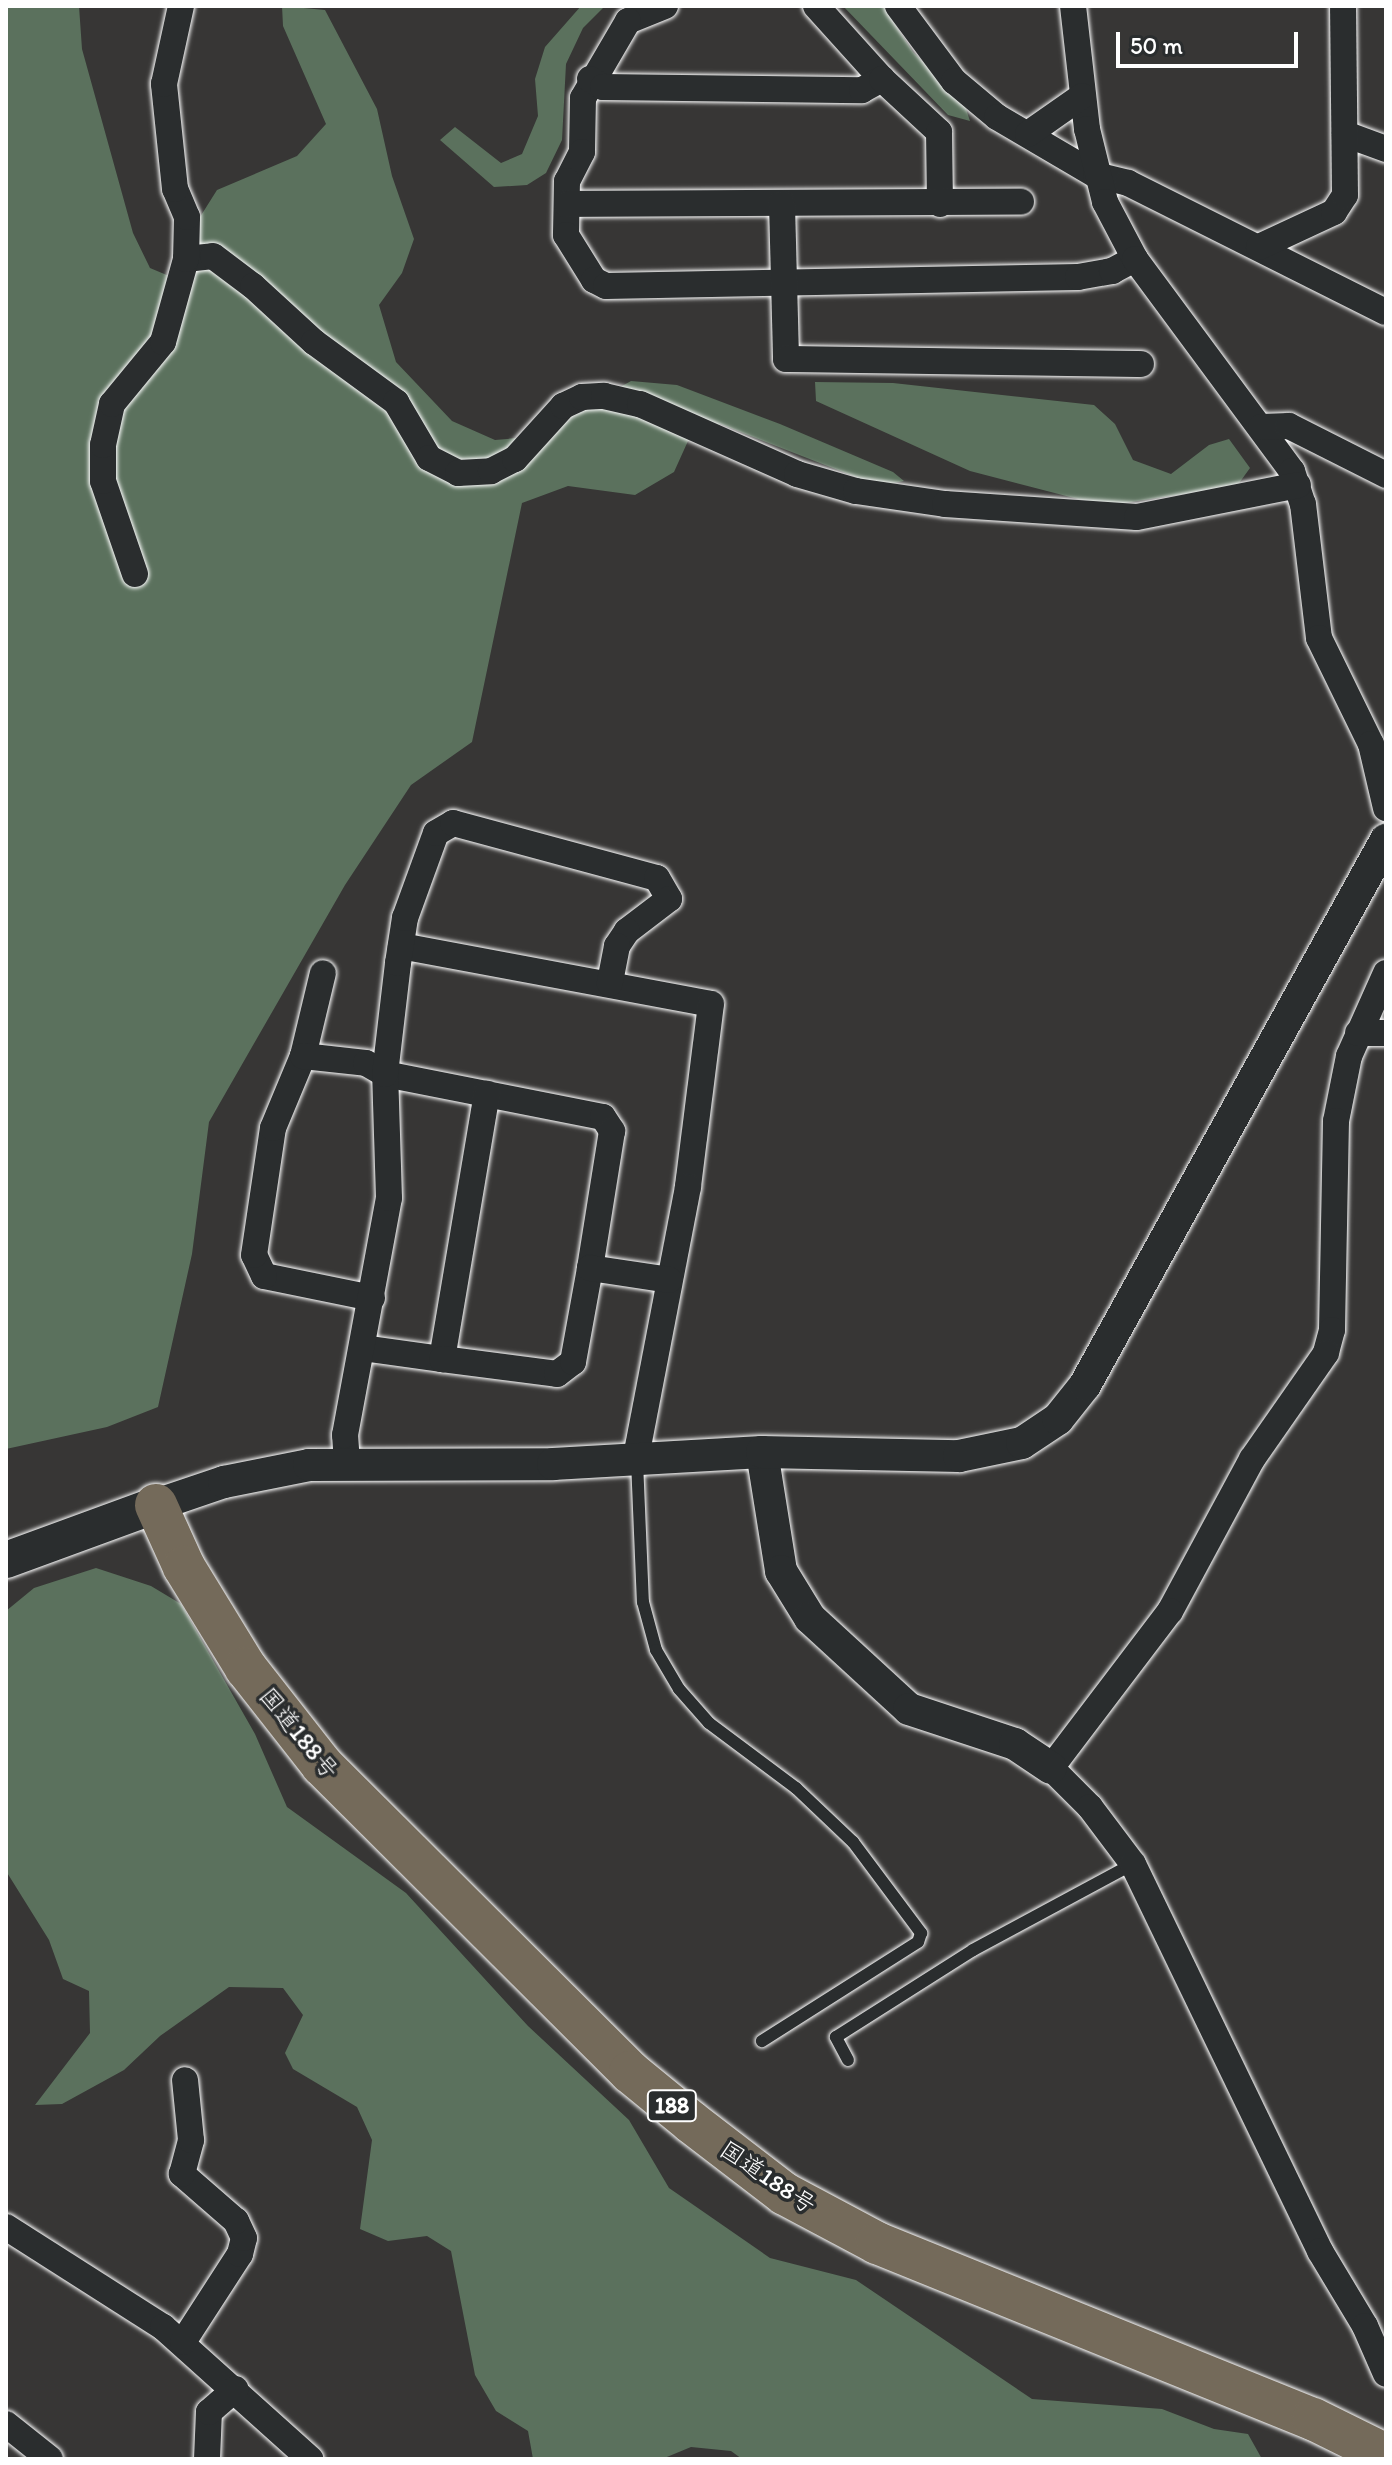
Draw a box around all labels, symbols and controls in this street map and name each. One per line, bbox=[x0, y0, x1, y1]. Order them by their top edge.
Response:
scale bar bbox=[1120, 16, 1302, 66]
text: 50 m bbox=[1130, 31, 1183, 60]
street label: 国道188号 bbox=[253, 1681, 345, 1785]
road number: 188 bbox=[646, 2088, 698, 2124]
street label: 国道188号 bbox=[715, 2134, 821, 2220]

